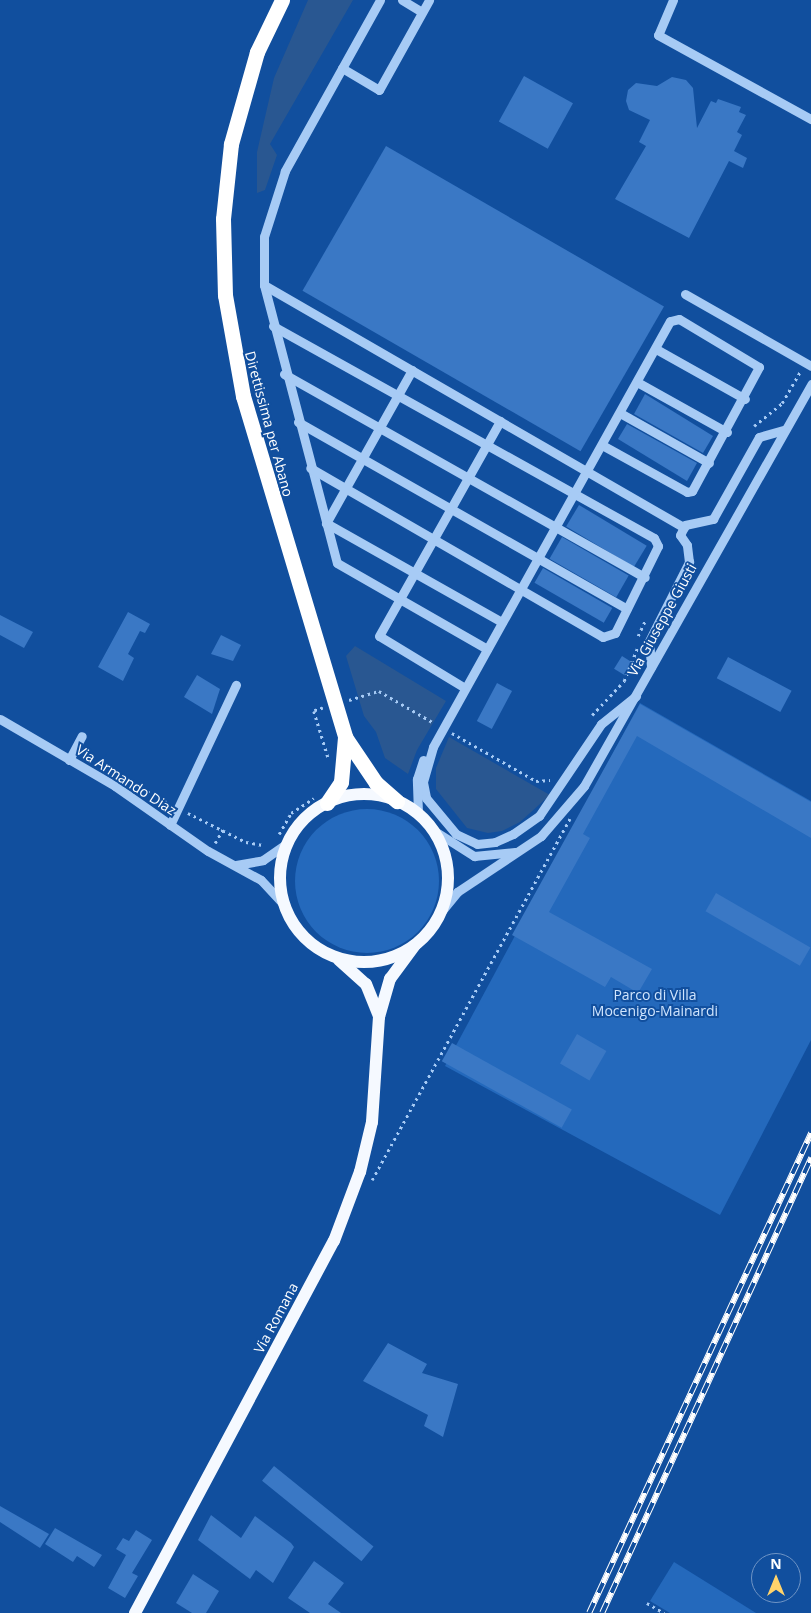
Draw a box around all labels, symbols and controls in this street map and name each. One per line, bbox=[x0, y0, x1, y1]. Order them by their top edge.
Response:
street label: Direttissima per Abano bbox=[241, 349, 297, 499]
street label: Via Giuseppe Giusti bbox=[624, 561, 700, 679]
street label: Via Armando Diaz bbox=[73, 741, 179, 819]
park label: Parco di Villa Mocenigo-Mainardi bbox=[592, 987, 718, 1020]
street label: Via Romana bbox=[250, 1280, 302, 1356]
north arrow bbox=[751, 1553, 801, 1603]
text: N bbox=[770, 1554, 782, 1573]

